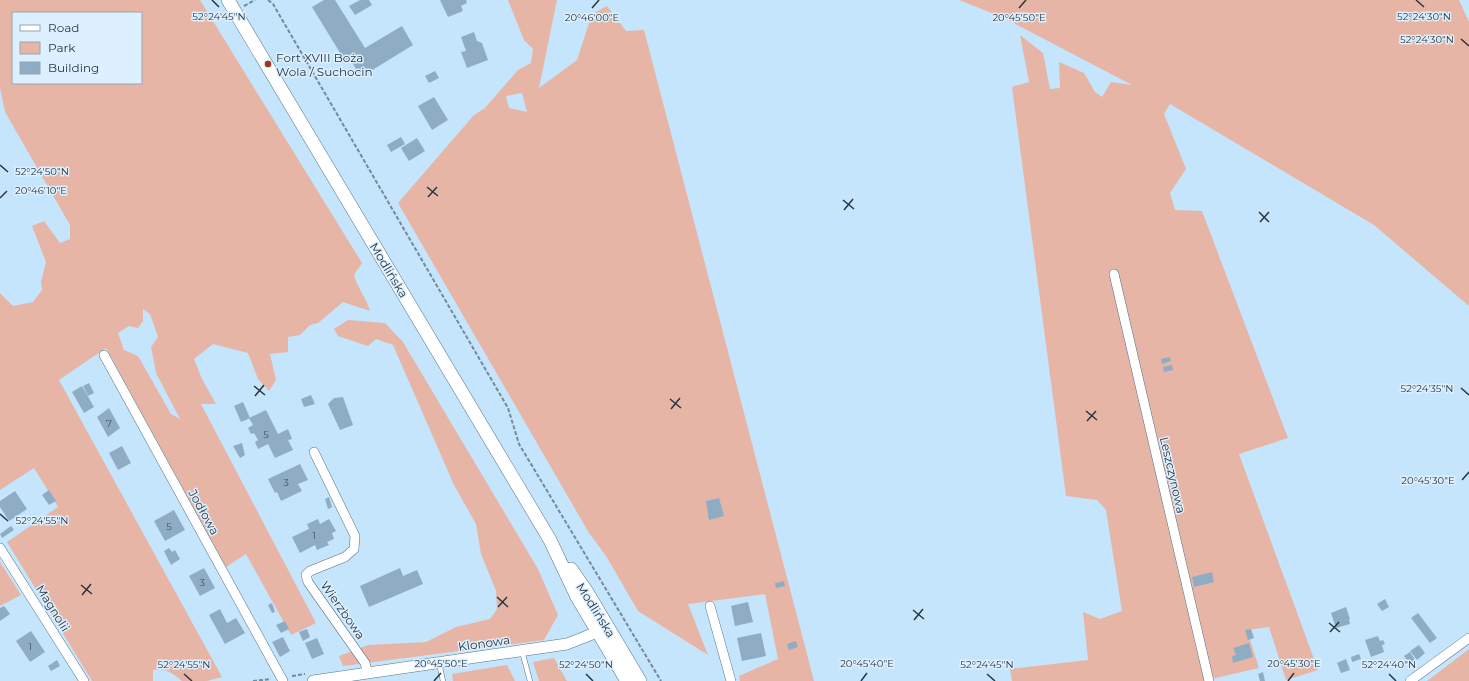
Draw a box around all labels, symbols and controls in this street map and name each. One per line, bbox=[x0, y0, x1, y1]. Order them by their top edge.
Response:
text: 52°24'45"N bbox=[192, 10, 246, 23]
text: 52°24'30"N bbox=[1397, 10, 1451, 23]
text: 20°46'00"E bbox=[565, 11, 620, 24]
text: 20°45'50"E bbox=[992, 11, 1046, 24]
legend bbox=[12, 12, 142, 84]
text: Road bbox=[48, 20, 79, 35]
text: 52°24'30"N bbox=[1400, 33, 1454, 46]
text: Park bbox=[48, 40, 76, 55]
place label: Fort XVIII Boża Wola / Suchocin bbox=[276, 50, 373, 79]
marker: Fort XVIII Boża Wola / Suchocin bbox=[263, 59, 273, 69]
text: Building bbox=[48, 60, 99, 75]
text: 52°24'50"N bbox=[15, 165, 69, 178]
text: 20°46'10"E bbox=[15, 184, 67, 197]
street label: Modlińska bbox=[367, 240, 411, 300]
text: 52°24'35"N bbox=[1401, 382, 1453, 395]
house number: 7 bbox=[106, 417, 112, 430]
house number: 5 bbox=[263, 428, 269, 441]
street label: Leszczynowa bbox=[1157, 435, 1189, 515]
text: 20°45'30"E bbox=[1401, 474, 1455, 487]
house number: 3 bbox=[283, 476, 289, 489]
street label: Jodłowa bbox=[185, 486, 223, 537]
text: 52°24'55"N bbox=[16, 514, 68, 527]
house number: 5 bbox=[166, 520, 172, 533]
house number: 1 bbox=[312, 529, 316, 542]
house number: 3 bbox=[199, 576, 205, 589]
street label: Wierzbowa bbox=[318, 578, 368, 642]
street label: Modlińska bbox=[573, 580, 619, 640]
street label: Magnolii bbox=[33, 582, 73, 634]
street label: Klonowa bbox=[457, 632, 511, 654]
house number: 1 bbox=[28, 640, 32, 653]
text: 20°45'50"E bbox=[414, 657, 468, 670]
text: 20°45'40"E bbox=[840, 657, 894, 670]
text: 20°45'30"E bbox=[1267, 657, 1321, 670]
text: 52°24'55"N bbox=[158, 658, 210, 671]
text: 52°24'50"N bbox=[559, 658, 613, 671]
text: 52°24'45"N bbox=[960, 658, 1014, 671]
text: 52°24'40"N bbox=[1362, 658, 1416, 671]

